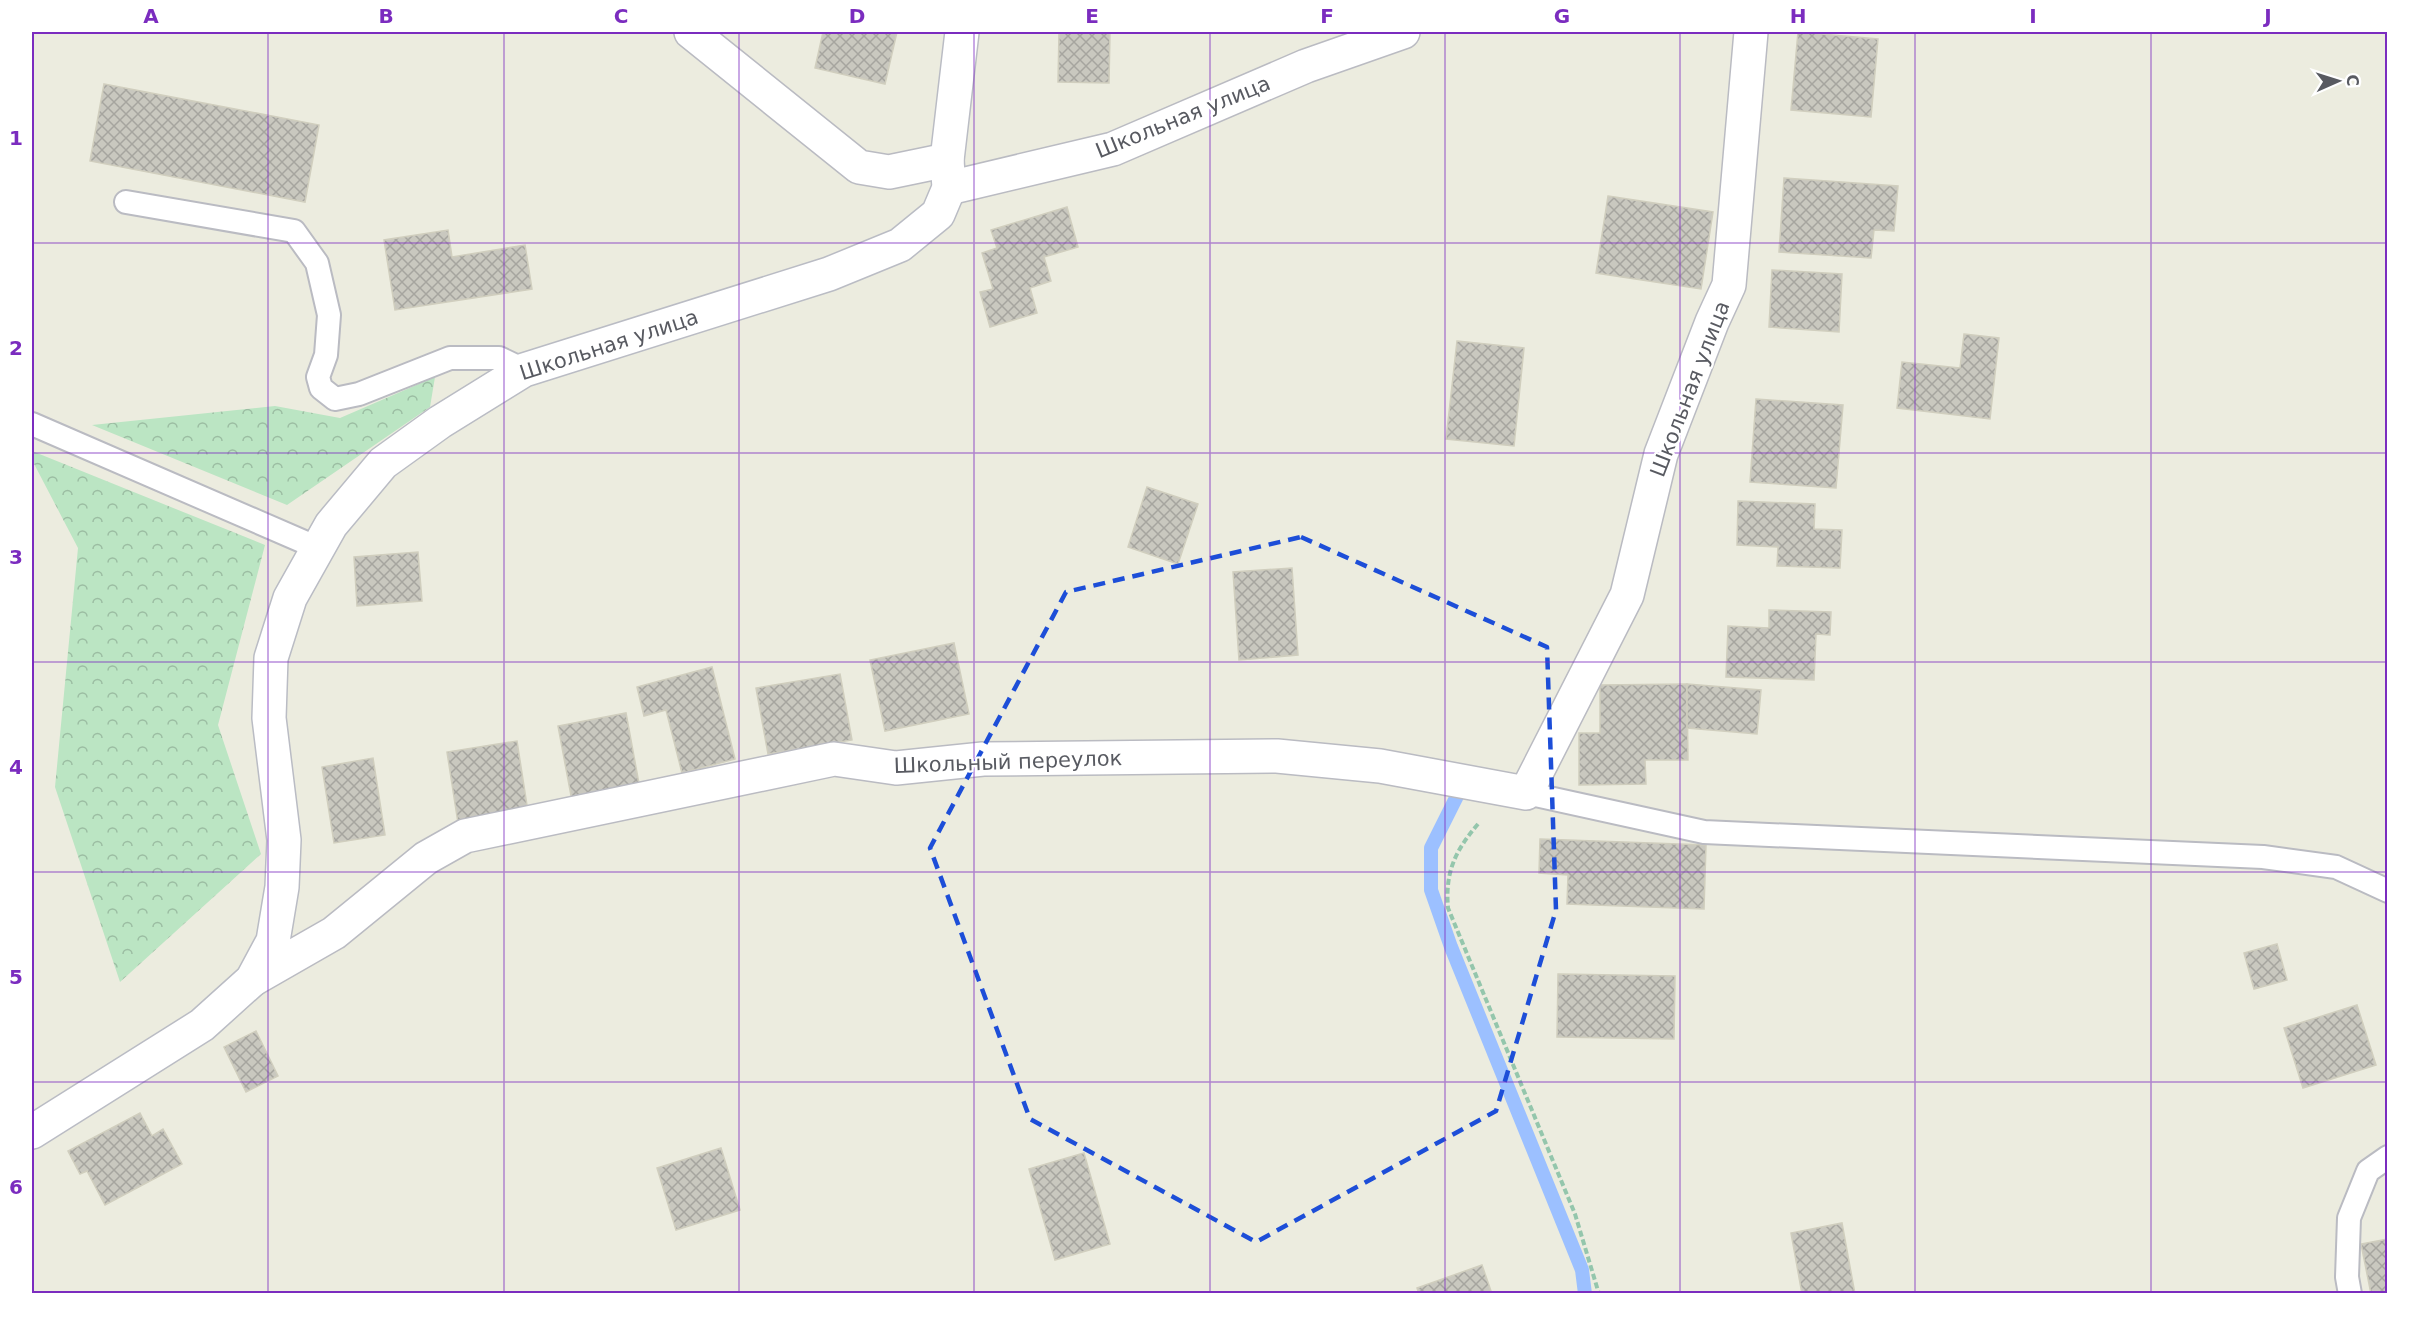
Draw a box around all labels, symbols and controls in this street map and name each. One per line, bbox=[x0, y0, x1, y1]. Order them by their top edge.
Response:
text: A bbox=[143, 4, 159, 28]
text: B bbox=[378, 4, 394, 28]
text: C bbox=[614, 4, 628, 28]
text: D bbox=[849, 4, 865, 28]
text: E bbox=[1085, 4, 1099, 28]
text: F bbox=[1320, 4, 1334, 28]
text: G bbox=[1554, 4, 1570, 28]
text: H bbox=[1790, 4, 1806, 28]
text: I bbox=[2029, 4, 2037, 28]
text: J bbox=[2262, 4, 2272, 28]
north arrow bbox=[2308, 51, 2368, 111]
street label: Школьная улица bbox=[1092, 71, 1274, 163]
text: С bbox=[2343, 74, 2362, 87]
text: 1 bbox=[9, 126, 23, 150]
street label: Школьная улица bbox=[1645, 298, 1735, 480]
street label: Школьная улица bbox=[517, 305, 701, 385]
text: 2 bbox=[9, 336, 23, 360]
text: 3 bbox=[9, 545, 23, 569]
street label: Школьный переулок bbox=[893, 746, 1123, 778]
text: 4 bbox=[9, 755, 23, 779]
text: 5 bbox=[9, 965, 23, 989]
text: 6 bbox=[9, 1175, 23, 1199]

